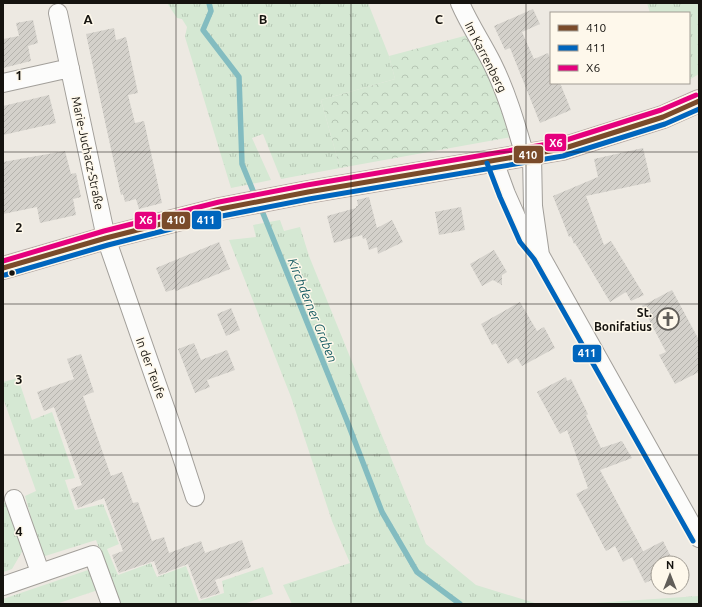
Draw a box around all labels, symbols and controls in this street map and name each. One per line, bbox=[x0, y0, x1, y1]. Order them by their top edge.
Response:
text: A bbox=[83, 12, 93, 26]
text: B bbox=[259, 12, 268, 26]
text: C bbox=[435, 12, 444, 26]
legend bbox=[550, 12, 690, 84]
street label: Im Karrenberg bbox=[463, 20, 509, 94]
text: 410 bbox=[586, 21, 607, 34]
text: 411 bbox=[586, 41, 606, 54]
text: X6 bbox=[586, 61, 600, 74]
text: 1 bbox=[15, 68, 23, 82]
street label: Marie-Juchacz-Straße bbox=[70, 95, 106, 211]
line badge: X6 bbox=[544, 133, 567, 152]
text: X6 bbox=[549, 137, 563, 149]
line badge: 410 bbox=[513, 145, 544, 164]
text: 410 bbox=[519, 149, 537, 161]
line badge: 411 bbox=[191, 210, 222, 230]
line badge: X6 bbox=[134, 211, 157, 230]
line badge: 410 bbox=[161, 211, 191, 230]
text: X6 bbox=[139, 214, 153, 226]
text: 410 bbox=[167, 214, 185, 226]
text: 411 bbox=[197, 214, 215, 226]
text: 2 bbox=[15, 220, 23, 234]
water label: Kirchderner Graben bbox=[286, 256, 340, 364]
unlabelled marker bbox=[7, 268, 17, 278]
place label: St. Bonifatius bbox=[594, 306, 652, 333]
church icon: St. Bonifatius bbox=[655, 306, 681, 332]
street label: In der Teufe bbox=[134, 336, 168, 400]
line badge: 411 bbox=[572, 344, 602, 363]
text: 411 bbox=[578, 347, 596, 359]
text: 3 bbox=[15, 372, 23, 386]
text: 4 bbox=[15, 524, 23, 538]
north arrow bbox=[650, 555, 690, 595]
text: N bbox=[666, 559, 674, 571]

